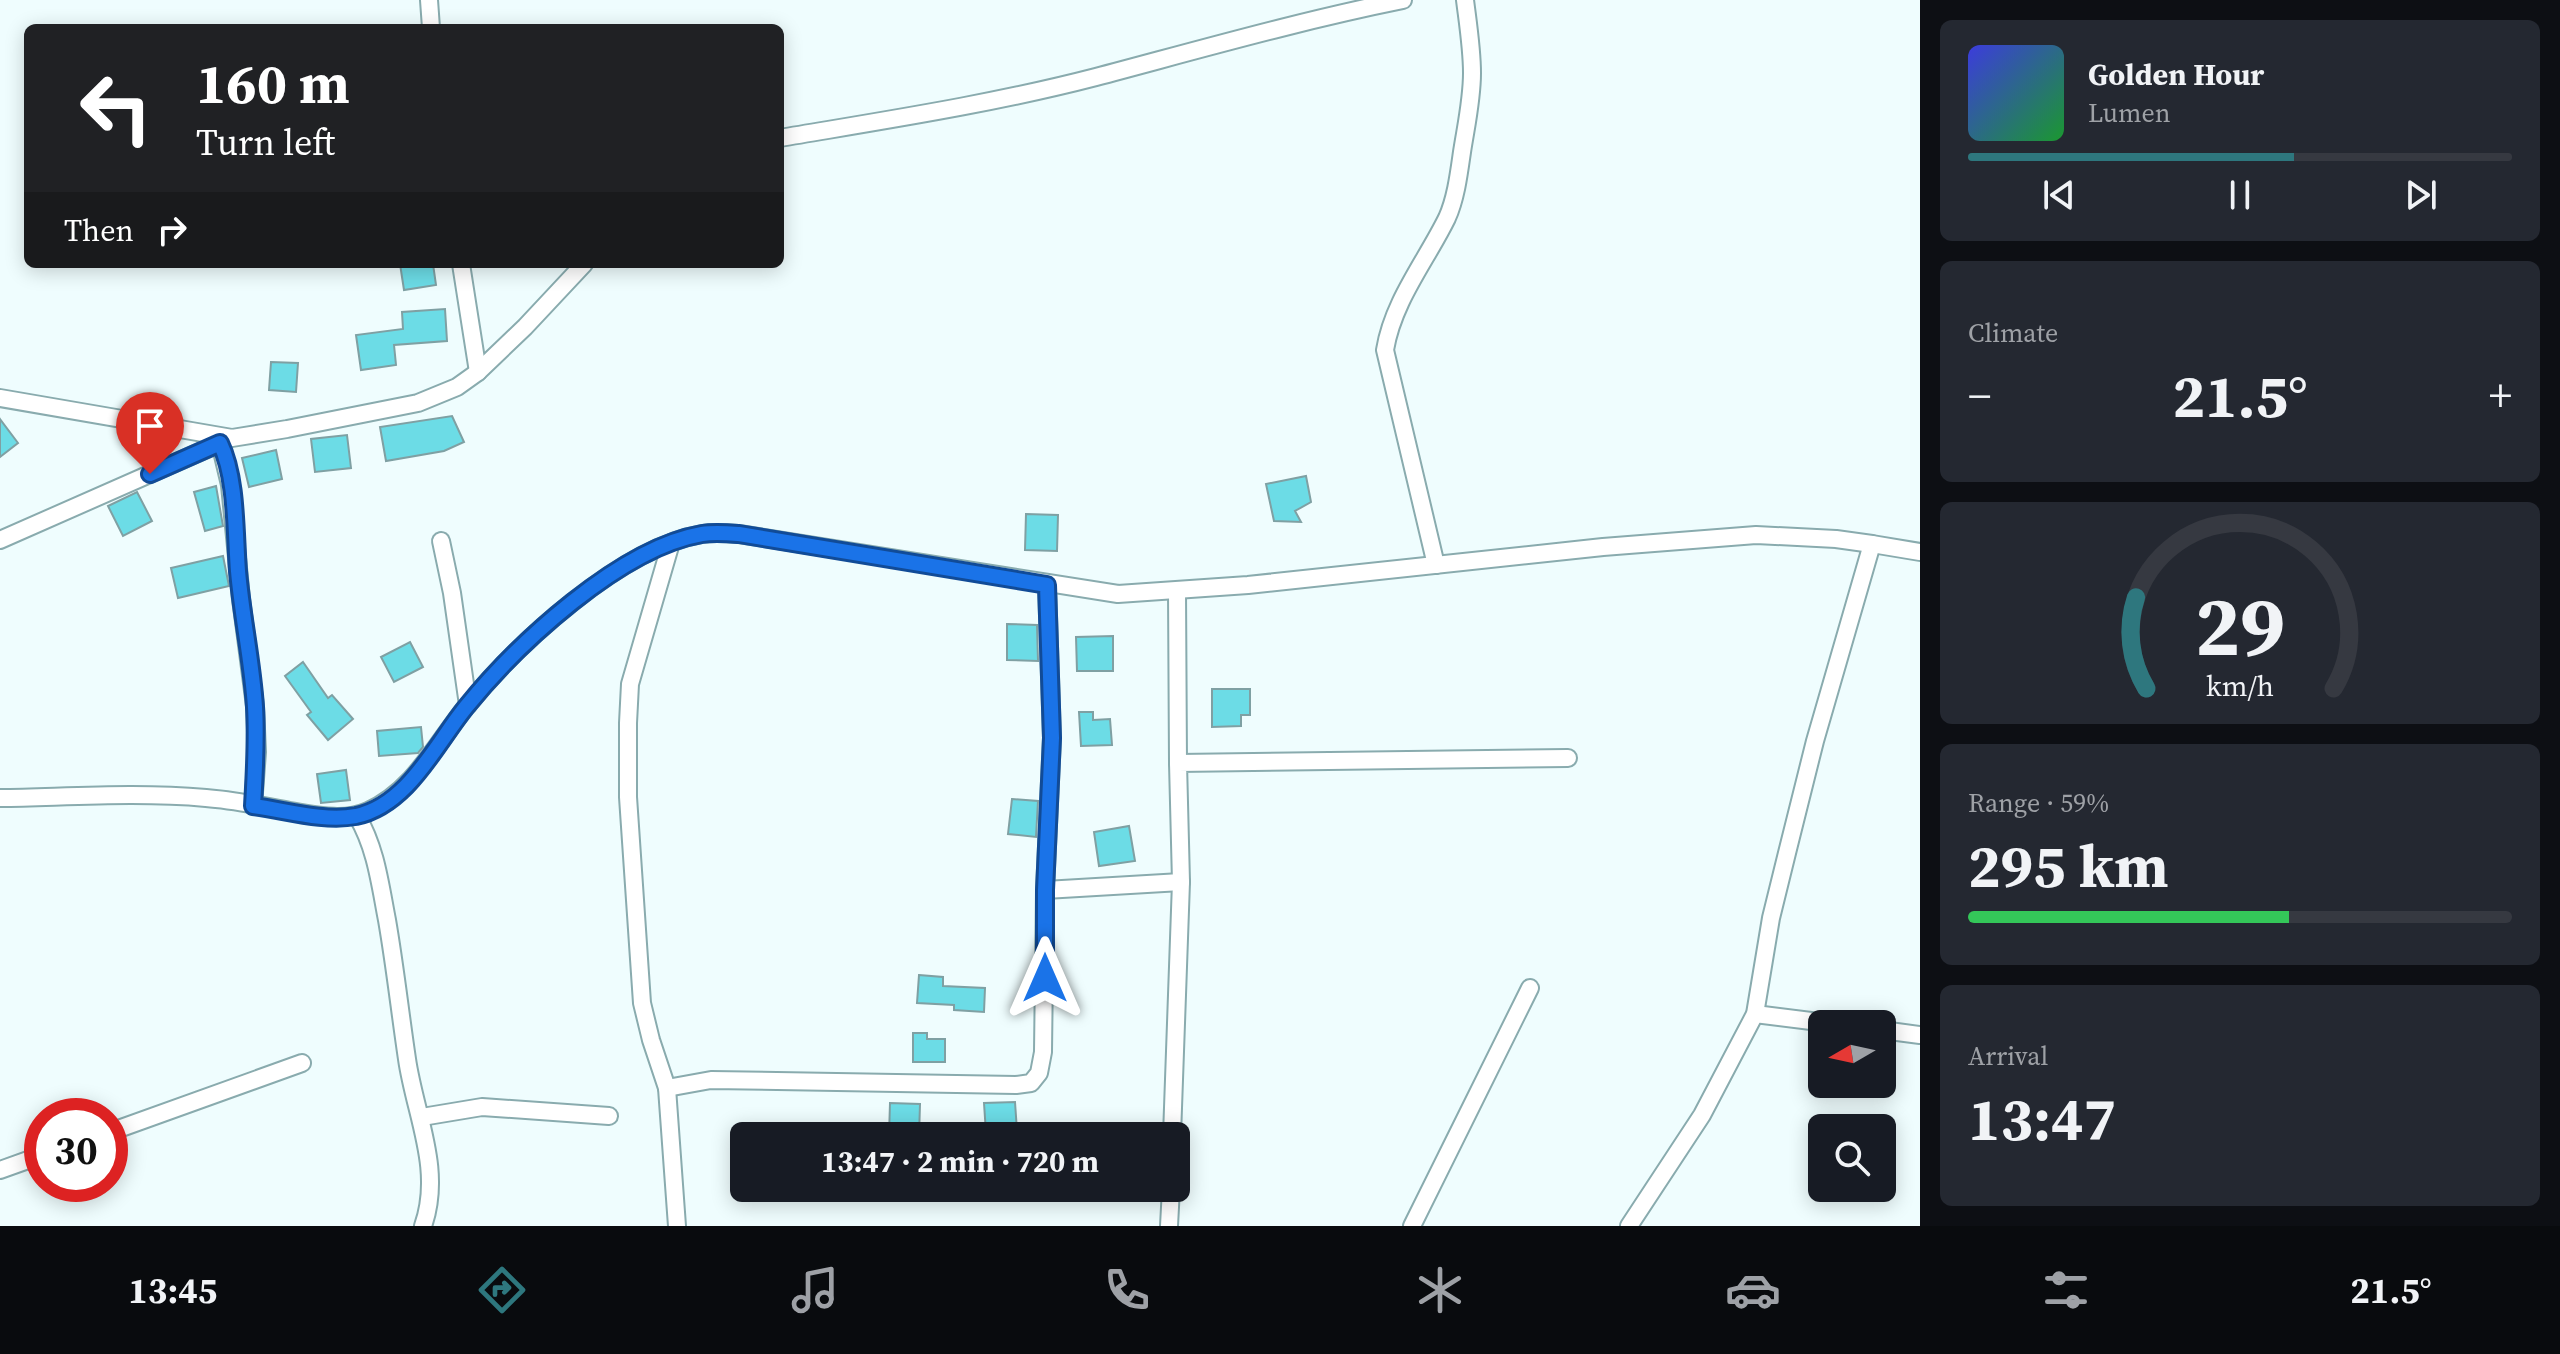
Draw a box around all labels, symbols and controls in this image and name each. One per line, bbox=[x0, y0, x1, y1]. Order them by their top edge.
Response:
text: 160 m bbox=[196, 45, 350, 122]
text: Golden Hour bbox=[2088, 54, 2264, 95]
icon: left bbox=[64, 56, 168, 160]
text: Lumen bbox=[2088, 95, 2170, 131]
text: Turn left bbox=[196, 118, 335, 167]
icon: previous bbox=[2037, 173, 2081, 217]
icon: pause bbox=[2218, 173, 2262, 217]
icon: next bbox=[2399, 173, 2443, 217]
icon: right bbox=[150, 208, 194, 252]
text: Then bbox=[64, 210, 134, 251]
text: Climate bbox=[1968, 315, 2058, 351]
text: 21.5° bbox=[2172, 355, 2308, 437]
text: − bbox=[1968, 365, 1991, 426]
text: + bbox=[2489, 365, 2512, 426]
pin bbox=[116, 392, 184, 474]
icon: arrive bbox=[128, 404, 172, 448]
text: 29 bbox=[2195, 569, 2285, 683]
text: km/h bbox=[2206, 666, 2274, 706]
text: Range · 59% bbox=[1968, 785, 2109, 821]
text: 295 km bbox=[1968, 825, 2169, 907]
position arrow bbox=[1003, 936, 1087, 1020]
north arrow bbox=[1808, 1010, 1896, 1098]
map controls bbox=[1808, 1010, 1896, 1202]
text: Arrival bbox=[1968, 1038, 2048, 1074]
text: 13:47 bbox=[1968, 1078, 2116, 1160]
speed limit sign: 30 bbox=[24, 1098, 128, 1202]
button: search bbox=[1808, 1114, 1896, 1202]
text: 13:47 · 2 min · 720 m bbox=[821, 1141, 1099, 1182]
icon: directions bbox=[474, 1262, 530, 1318]
icon: music bbox=[787, 1262, 843, 1318]
icon: phone bbox=[1099, 1262, 1155, 1318]
icon: climate bbox=[1412, 1262, 1468, 1318]
icon: car bbox=[1725, 1262, 1781, 1318]
icon: filters bbox=[2038, 1262, 2094, 1318]
text: 13:45 bbox=[128, 1266, 217, 1315]
text: 21.5° bbox=[2350, 1266, 2432, 1315]

